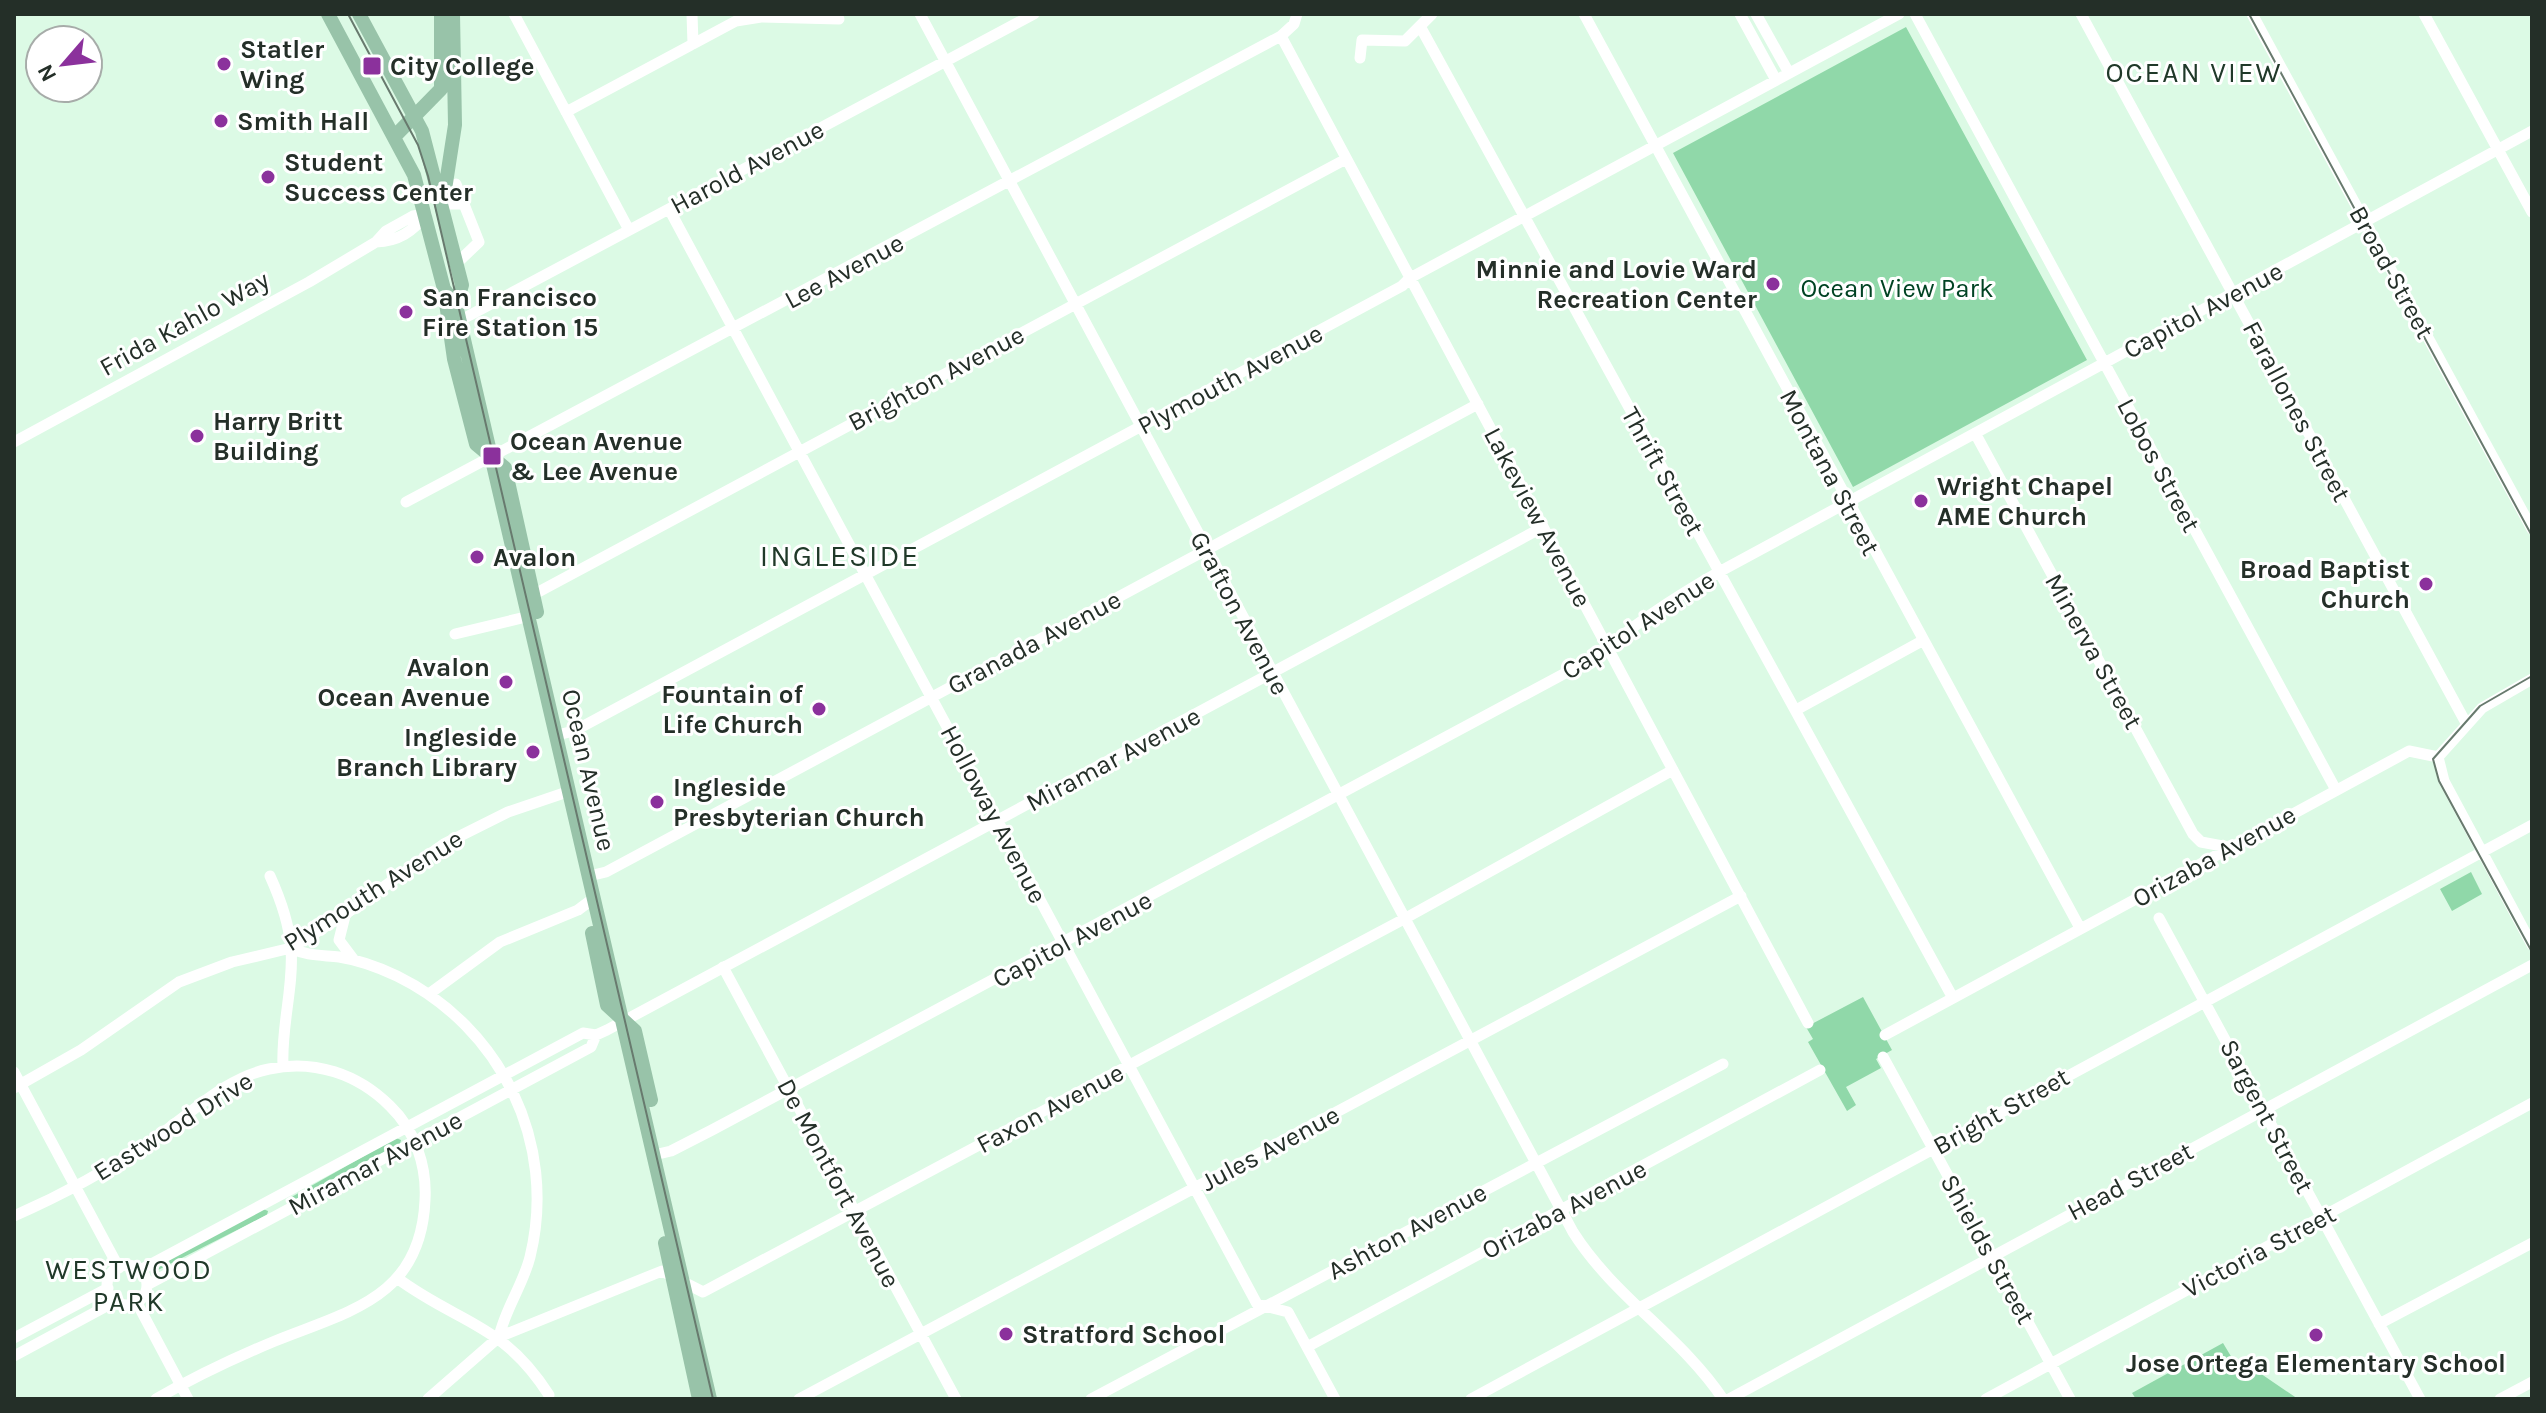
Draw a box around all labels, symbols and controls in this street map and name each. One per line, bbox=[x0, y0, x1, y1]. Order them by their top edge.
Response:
north arrow bbox=[24, 24, 104, 104]
place label: Statler Wing bbox=[240, 34, 325, 95]
place label: City College bbox=[390, 51, 535, 82]
marker: Statler Wing bbox=[215, 55, 233, 73]
marker: City College bbox=[361, 55, 383, 77]
district label: OCEAN VIEW bbox=[2105, 56, 2283, 89]
text: N bbox=[32, 60, 62, 86]
place label: Smith Hall bbox=[237, 106, 369, 137]
marker: Smith Hall bbox=[212, 112, 230, 130]
street label: Harold Avenue bbox=[665, 114, 829, 221]
place label: Student Success Center bbox=[284, 147, 474, 208]
marker: Student Success Center bbox=[259, 168, 277, 186]
street label: Broad Street bbox=[2342, 200, 2441, 344]
street label: Lee Avenue bbox=[779, 227, 909, 316]
place label: Minnie and Lovie Ward Recreation Center bbox=[1476, 254, 1758, 315]
street label: Capitol Avenue bbox=[2118, 255, 2288, 365]
street label: Frida Kahlo Way bbox=[94, 264, 274, 383]
park label: Ocean View Park bbox=[1800, 273, 1994, 304]
marker: Minnie and Lovie Ward Recreation Center bbox=[1764, 275, 1782, 293]
place label: San Francisco Fire Station 15 bbox=[422, 282, 598, 343]
marker: San Francisco Fire Station 15 bbox=[397, 303, 415, 321]
street label: Farallones Street bbox=[2236, 316, 2357, 507]
street label: Plymouth Avenue bbox=[1132, 318, 1328, 441]
street label: Brighton Avenue bbox=[843, 319, 1030, 438]
street label: Montana Street bbox=[1773, 384, 1886, 561]
street label: Lobos Street bbox=[2110, 393, 2207, 538]
street label: Thrift Street bbox=[1615, 402, 1711, 541]
place label: Harry Britt Building bbox=[213, 406, 343, 467]
street label: Lakeview Avenue bbox=[1477, 422, 1598, 612]
place label: Ocean Avenue & Lee Avenue bbox=[510, 426, 683, 487]
marker: Harry Britt Building bbox=[188, 427, 206, 445]
marker: Ocean Avenue & Lee Avenue bbox=[481, 445, 503, 467]
place label: Wright Chapel AME Church bbox=[1937, 471, 2113, 532]
marker: Wright Chapel AME Church bbox=[1912, 492, 1930, 510]
street label: Grafton Avenue bbox=[1183, 526, 1296, 700]
district label: INGLESIDE bbox=[760, 538, 920, 574]
place label: Avalon bbox=[493, 542, 576, 573]
marker: Avalon bbox=[468, 548, 486, 566]
place label: Broad Baptist Church bbox=[2240, 554, 2410, 615]
street label: Capitol Avenue bbox=[1556, 564, 1721, 686]
street label: Minerva Street bbox=[2038, 568, 2149, 735]
marker: Broad Baptist Church bbox=[2417, 575, 2435, 593]
street label: Granada Avenue bbox=[942, 584, 1126, 701]
place label: Avalon Ocean Avenue bbox=[317, 652, 490, 713]
marker: Avalon Ocean Avenue bbox=[497, 673, 515, 691]
place label: Fountain of Life Church bbox=[661, 679, 803, 740]
street label: Ocean Avenue bbox=[555, 686, 622, 854]
marker: Fountain of Life Church bbox=[810, 700, 828, 718]
street label: Miramar Avenue bbox=[1021, 700, 1206, 818]
street label: Holloway Avenue bbox=[934, 720, 1054, 909]
place label: Ingleside Branch Library bbox=[336, 722, 517, 783]
marker: Ingleside Branch Library bbox=[524, 743, 542, 761]
place label: Ingleside Presbyterian Church bbox=[673, 772, 925, 833]
marker: Ingleside Presbyterian Church bbox=[648, 793, 666, 811]
street label: Orizaba Avenue bbox=[2127, 799, 2301, 914]
street label: Plymouth Avenue bbox=[278, 823, 469, 958]
street label: Capitol Avenue bbox=[987, 884, 1157, 994]
street label: Sargent Street bbox=[2213, 1034, 2320, 1199]
street label: Faxon Avenue bbox=[971, 1057, 1129, 1160]
street label: Bright Street bbox=[1928, 1061, 2075, 1162]
street label: Eastwood Drive bbox=[88, 1065, 259, 1188]
street label: De Montfort Avenue bbox=[770, 1073, 907, 1293]
street label: Jules Avenue bbox=[1196, 1099, 1345, 1198]
street label: Miramar Avenue bbox=[283, 1104, 468, 1222]
street label: Head Street bbox=[2062, 1135, 2199, 1228]
street label: Orizaba Avenue bbox=[1477, 1153, 1652, 1266]
street label: Shields Street bbox=[1934, 1169, 2042, 1330]
street label: Ashton Avenue bbox=[1322, 1177, 1492, 1286]
street label: Victoria Street bbox=[2177, 1198, 2341, 1305]
district label: WESTWOOD PARK bbox=[45, 1253, 213, 1318]
place label: Stratford School bbox=[1022, 1319, 1225, 1350]
marker: Stratford School bbox=[997, 1325, 1015, 1343]
marker: Jose Ortega Elementary School bbox=[2307, 1326, 2325, 1344]
place label: Jose Ortega Elementary School bbox=[2126, 1348, 2506, 1379]

